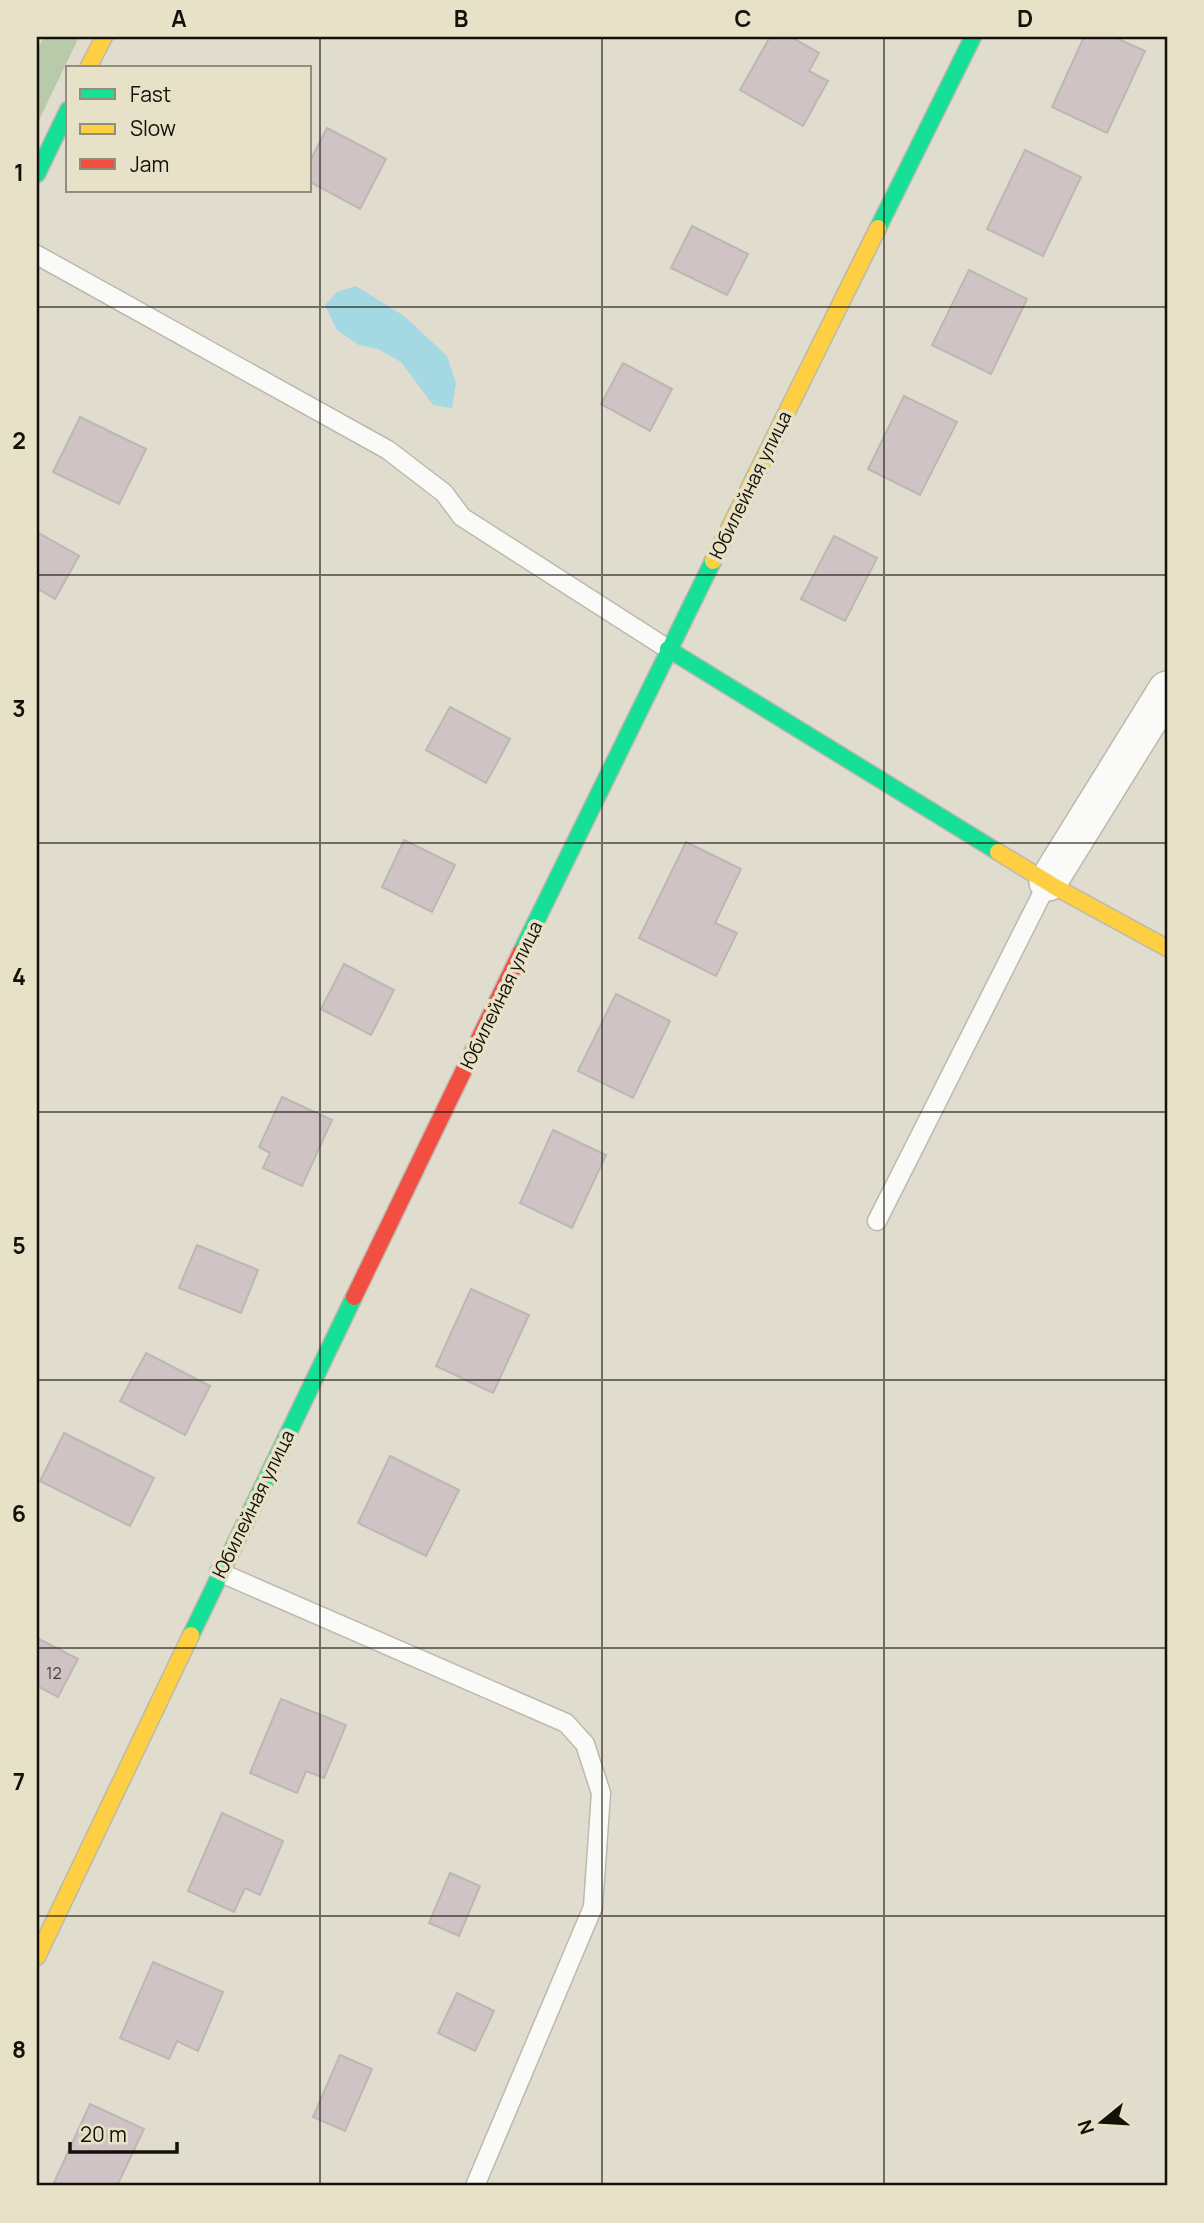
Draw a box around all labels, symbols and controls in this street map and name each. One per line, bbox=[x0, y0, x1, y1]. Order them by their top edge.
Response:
text: A bbox=[171, 2, 187, 34]
text: B bbox=[454, 2, 468, 34]
text: C bbox=[735, 2, 752, 34]
text: D bbox=[1017, 2, 1033, 34]
legend bbox=[66, 66, 312, 192]
text: Fast bbox=[130, 80, 171, 108]
text: Slow bbox=[130, 114, 176, 142]
text: Jam bbox=[130, 150, 169, 178]
text: 1 bbox=[14, 156, 24, 188]
street label: Юбилейная улица bbox=[703, 407, 797, 563]
text: 2 bbox=[12, 424, 26, 456]
text: 3 bbox=[12, 692, 26, 724]
street label: Юбилейная улица bbox=[454, 917, 548, 1073]
text: 4 bbox=[12, 960, 26, 992]
text: 5 bbox=[12, 1229, 26, 1261]
street label: Юбилейная улица bbox=[206, 1426, 300, 1582]
text: 6 bbox=[12, 1497, 26, 1529]
house number: 12 bbox=[46, 1662, 62, 1684]
text: 7 bbox=[13, 1765, 25, 1797]
text: 8 bbox=[12, 2033, 26, 2065]
north arrow bbox=[1068, 2086, 1138, 2156]
scale bar bbox=[70, 2111, 177, 2155]
text: N bbox=[1071, 2117, 1100, 2138]
text: 20 m bbox=[80, 2120, 127, 2148]

